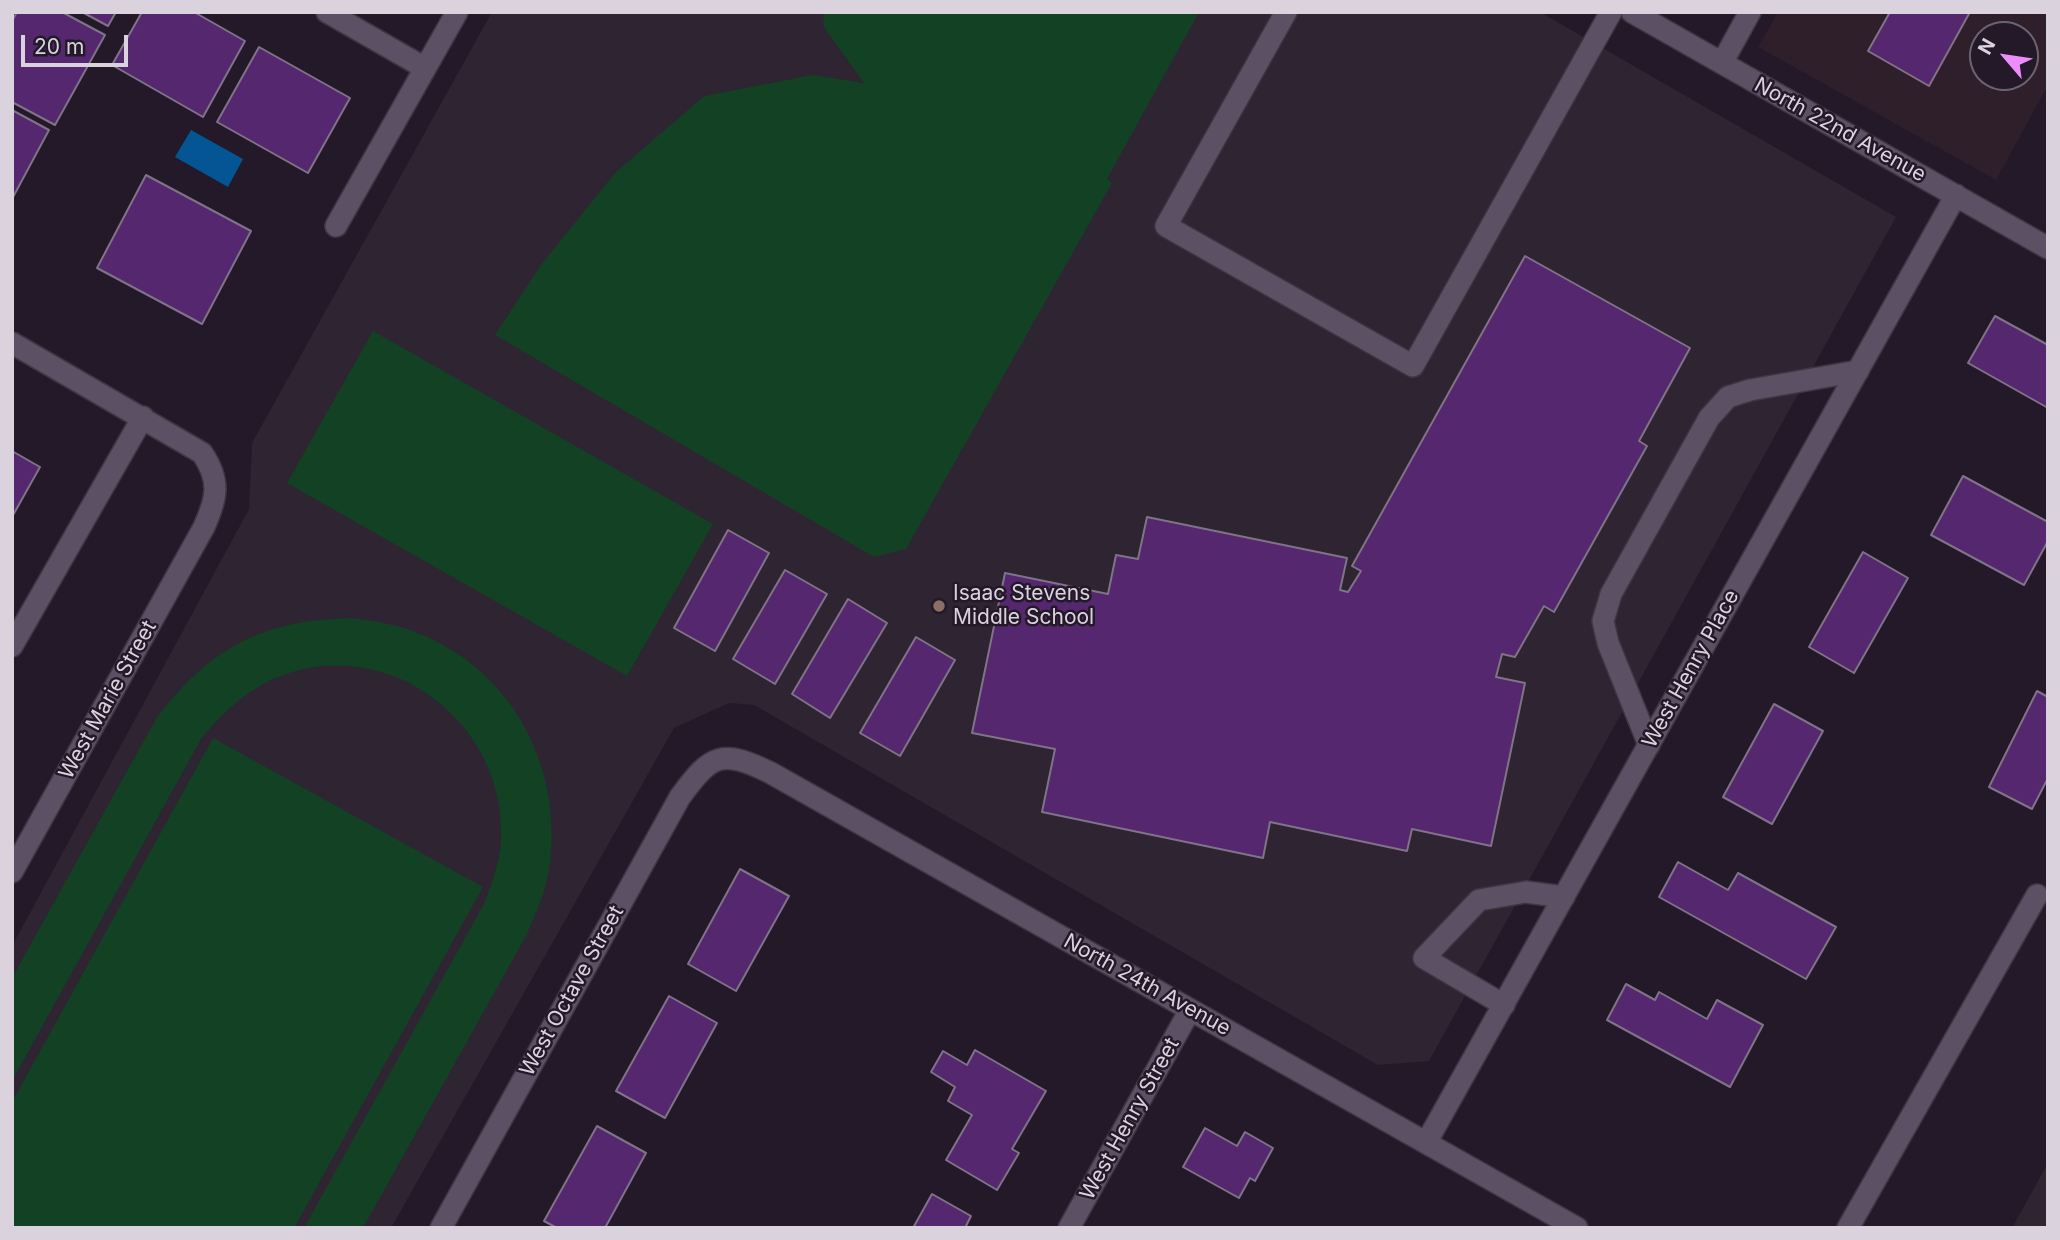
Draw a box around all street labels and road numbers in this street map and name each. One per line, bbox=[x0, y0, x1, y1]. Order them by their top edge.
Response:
street label: North 22nd Avenue bbox=[1750, 72, 1930, 188]
street label: West Henry Place bbox=[1637, 586, 1745, 752]
street label: West Marie Street bbox=[54, 616, 162, 784]
street label: West Octave Street bbox=[515, 901, 629, 1081]
street label: North 24th Avenue bbox=[1059, 929, 1235, 1041]
street label: West Henry Street bbox=[1075, 1034, 1185, 1204]

